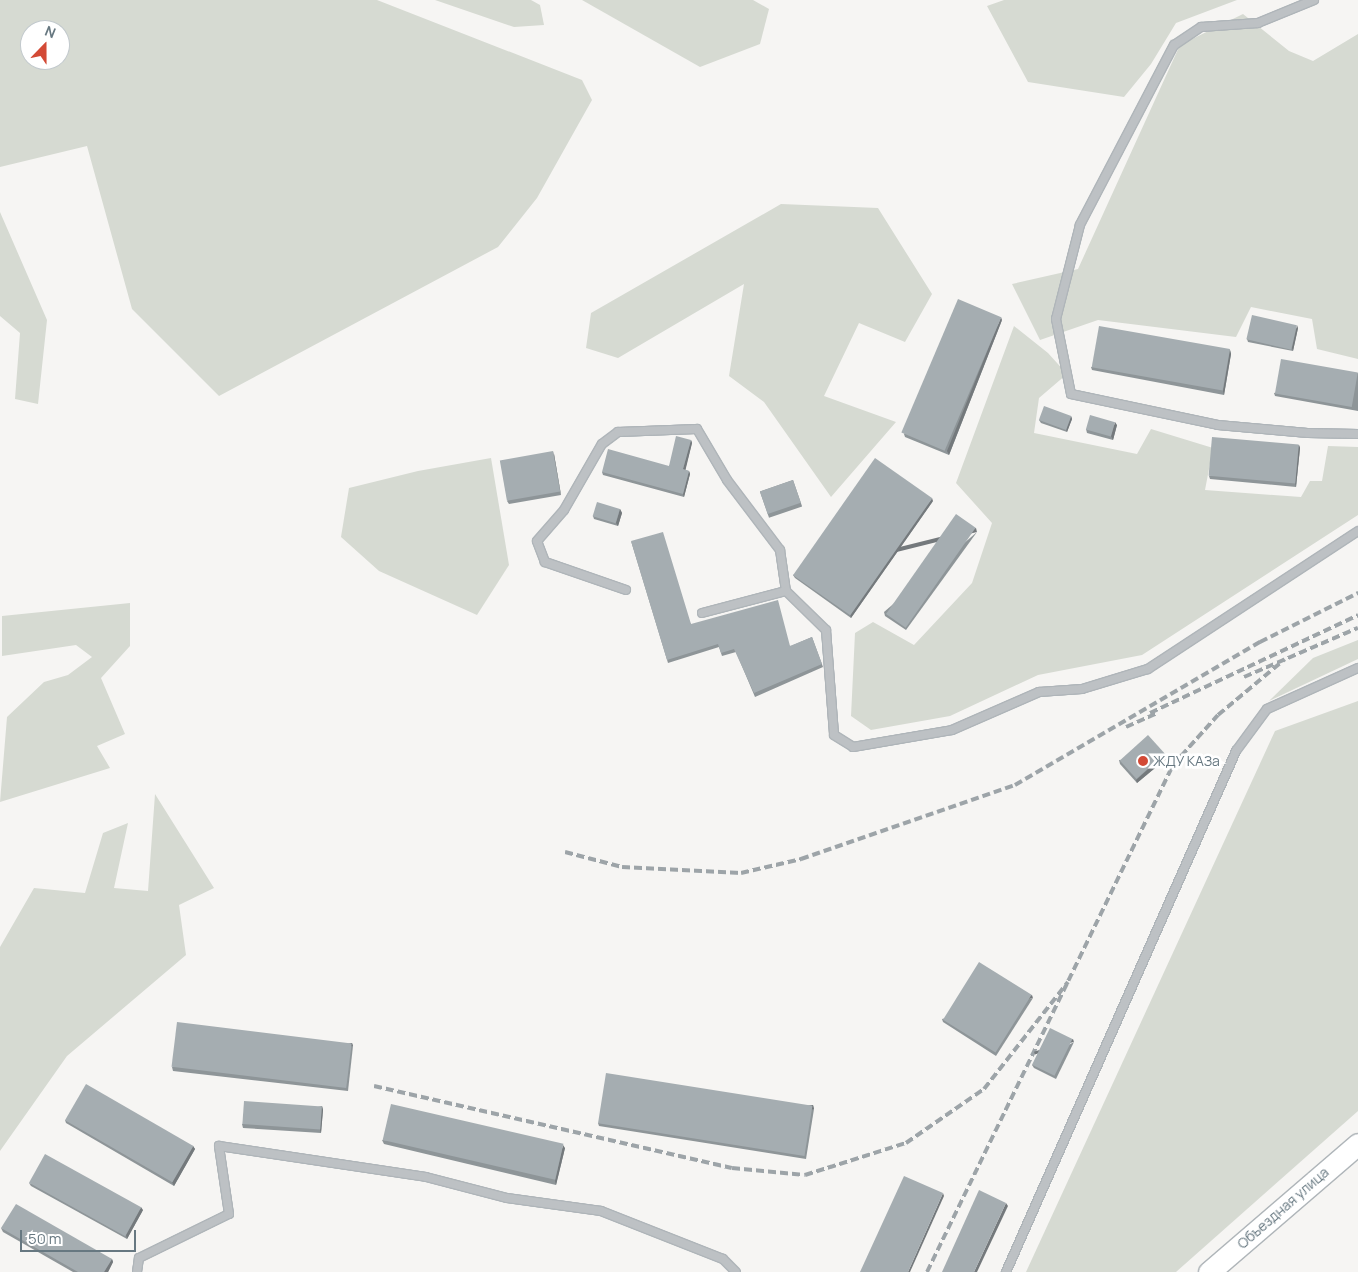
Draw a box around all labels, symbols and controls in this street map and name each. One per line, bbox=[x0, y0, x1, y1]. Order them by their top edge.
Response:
north arrow bbox=[20, 20, 70, 70]
text: N bbox=[42, 21, 59, 42]
place label: ЖДУ КАЗа bbox=[1153, 753, 1220, 769]
marker: ЖДУ КАЗа bbox=[1137, 755, 1149, 767]
street label: Объездная улица bbox=[1234, 1164, 1332, 1252]
scale bar bbox=[22, 1220, 139, 1252]
text: 50 m bbox=[28, 1228, 62, 1249]

